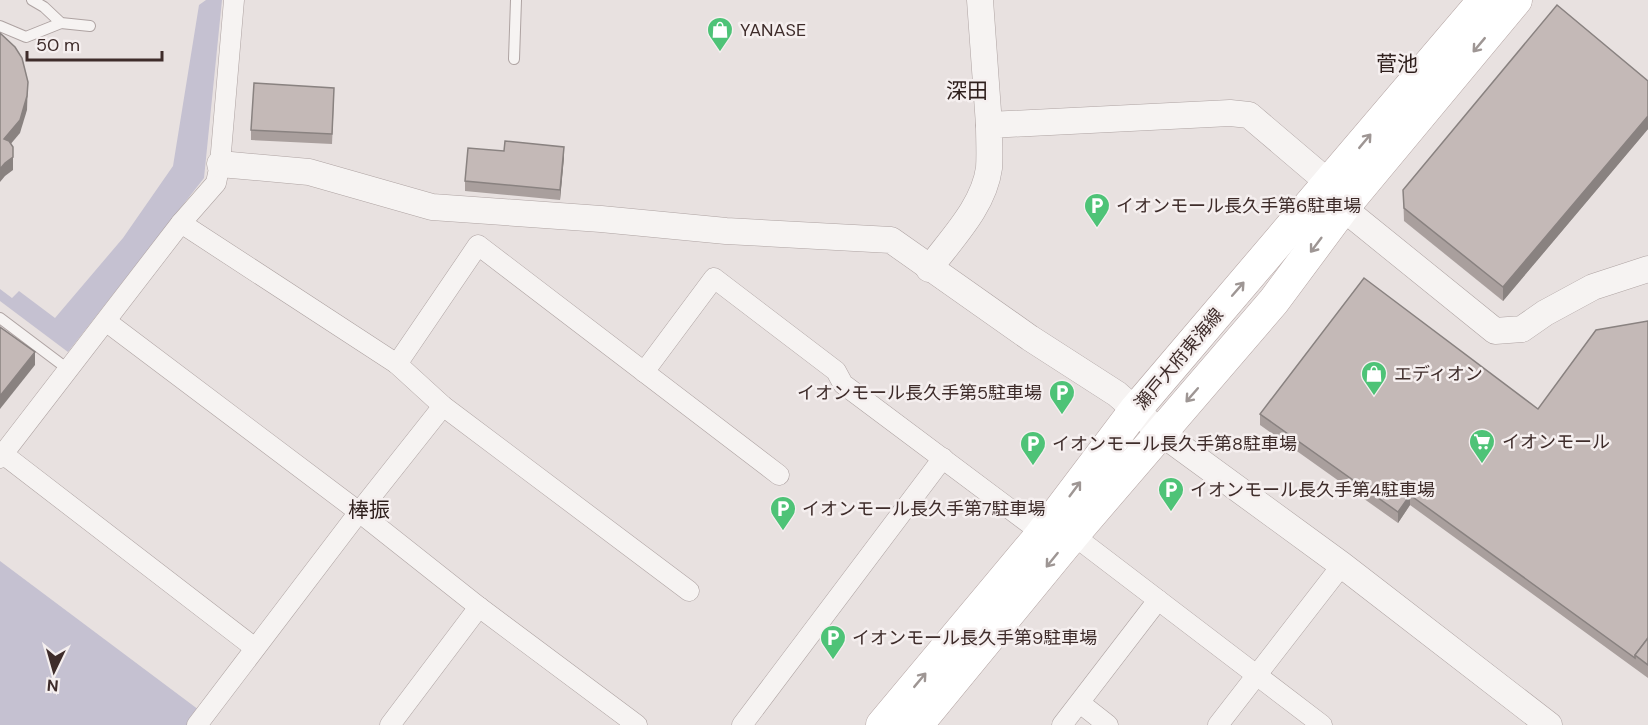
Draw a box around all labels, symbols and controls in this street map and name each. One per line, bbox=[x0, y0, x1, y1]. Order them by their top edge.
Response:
shop icon: YANASE bbox=[705, 15, 735, 53]
place label: YANASE bbox=[740, 18, 806, 42]
scale bar bbox=[27, 24, 162, 62]
text: 50 m bbox=[36, 33, 80, 57]
one-way arrow bbox=[1472, 37, 1486, 52]
district label: 菅池 bbox=[1376, 50, 1418, 78]
district label: 深田 bbox=[946, 77, 988, 105]
one-way arrow bbox=[1358, 134, 1372, 149]
parking icon: イオンモール長久手第6駐車場 bbox=[1082, 191, 1112, 229]
place label: イオンモール長久手第6駐車場 bbox=[1116, 194, 1361, 218]
one-way arrow bbox=[1310, 236, 1322, 252]
one-way arrow bbox=[1232, 281, 1245, 297]
street label: 瀬戸大府東海線 bbox=[1129, 303, 1229, 415]
shop icon: エディオン bbox=[1359, 359, 1389, 397]
place label: エディオン bbox=[1394, 362, 1483, 386]
parking icon: イオンモール長久手第5駐車場 bbox=[1047, 378, 1077, 416]
place label: イオンモール長久手第5駐車場 bbox=[797, 381, 1042, 405]
one-way arrow bbox=[1185, 387, 1199, 402]
supermarket icon: イオンモール bbox=[1467, 427, 1497, 465]
parking icon: イオンモール長久手第8駐車場 bbox=[1018, 429, 1048, 467]
place label: イオンモール bbox=[1502, 430, 1610, 454]
place label: イオンモール長久手第8駐車場 bbox=[1052, 432, 1297, 456]
parking icon: イオンモール長久手第4駐車場 bbox=[1156, 475, 1186, 513]
place label: イオンモール長久手第4駐車場 bbox=[1190, 478, 1435, 502]
one-way arrow bbox=[1069, 481, 1082, 497]
parking icon: イオンモール長久手第7駐車場 bbox=[768, 494, 798, 532]
district label: 棒振 bbox=[348, 496, 390, 524]
place label: イオンモール長久手第7駐車場 bbox=[802, 497, 1046, 521]
one-way arrow bbox=[1046, 552, 1059, 568]
parking icon: イオンモール長久手第9駐車場 bbox=[818, 623, 848, 661]
place label: イオンモール長久手第9駐車場 bbox=[852, 626, 1097, 650]
north arrow bbox=[24, 641, 84, 701]
one-way arrow bbox=[913, 672, 926, 688]
text: N bbox=[46, 674, 59, 696]

